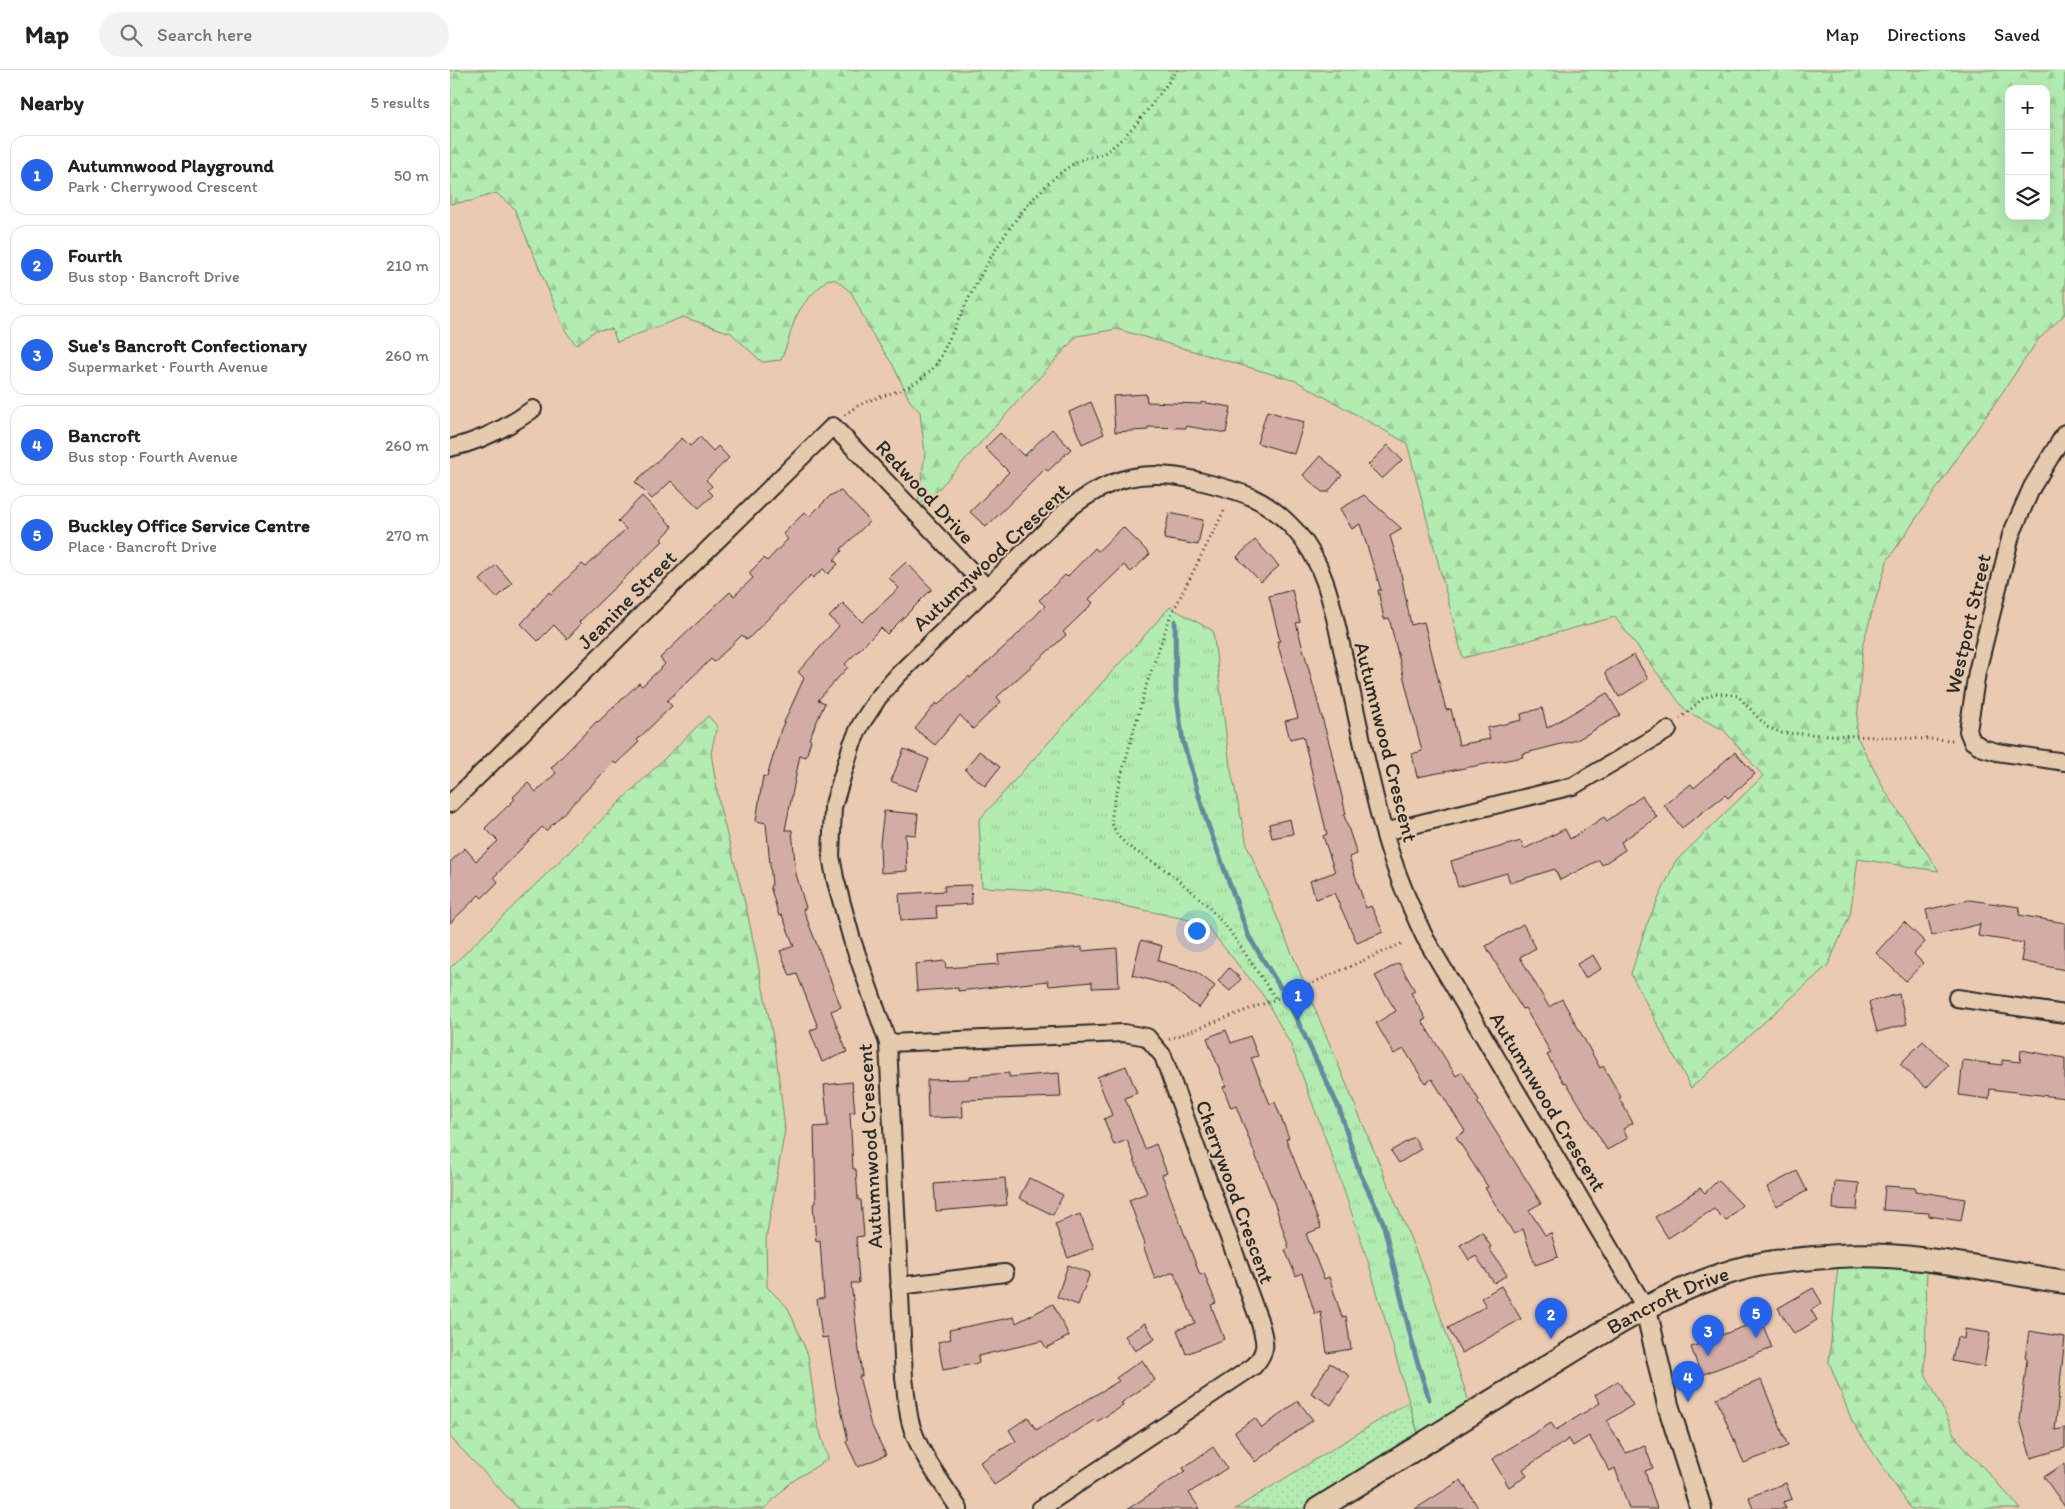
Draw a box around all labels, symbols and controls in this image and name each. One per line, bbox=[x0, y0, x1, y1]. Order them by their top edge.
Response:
search box bbox=[99, 12, 449, 57]
text: Map bbox=[25, 20, 69, 49]
icon: search bbox=[117, 21, 145, 49]
text: Search here bbox=[157, 23, 252, 46]
text: Map bbox=[1826, 24, 1859, 46]
text: Directions bbox=[1887, 24, 1966, 46]
text: Saved bbox=[1994, 24, 2040, 46]
map controls bbox=[2005, 85, 2050, 220]
button: + bbox=[2005, 85, 2050, 130]
text: Nearby bbox=[20, 90, 84, 115]
text: 5 results bbox=[370, 93, 430, 112]
button: − bbox=[2005, 130, 2050, 175]
text: Autumnwood Playground bbox=[68, 154, 274, 177]
text: 1 bbox=[33, 166, 41, 185]
text: 50 m bbox=[394, 166, 429, 185]
button: layers bbox=[2005, 175, 2050, 220]
text: Park · Cherrywood Crescent bbox=[68, 177, 258, 196]
text: Fourth bbox=[68, 244, 122, 267]
text: 2 bbox=[33, 256, 41, 275]
text: 210 m bbox=[386, 256, 429, 275]
text: Bus stop · Bancroft Drive bbox=[68, 267, 240, 286]
text: Sue's Bancroft Confectionary bbox=[68, 334, 307, 357]
text: 3 bbox=[33, 346, 41, 365]
text: 260 m bbox=[385, 346, 429, 365]
text: Supermarket · Fourth Avenue bbox=[68, 357, 268, 376]
text: Bancroft bbox=[68, 424, 141, 447]
street label: Redwood Drive bbox=[871, 434, 980, 549]
text: 4 bbox=[32, 436, 42, 455]
text: 260 m bbox=[385, 436, 429, 455]
text: Bus stop · Fourth Avenue bbox=[68, 447, 238, 466]
street label: Autumnwood Crescent bbox=[907, 477, 1074, 636]
text: Buckley Office Service Centre bbox=[68, 514, 310, 537]
text: 5 bbox=[33, 526, 41, 545]
text: 270 m bbox=[386, 526, 429, 545]
text: Place · Bancroft Drive bbox=[68, 537, 217, 556]
street label: Jeanine Street bbox=[572, 545, 681, 654]
street label: Westport Street bbox=[1939, 551, 1996, 696]
street label: Autumnwood Crescent bbox=[1350, 639, 1423, 845]
your location bbox=[1184, 918, 1210, 944]
pin: 1 bbox=[1282, 979, 1314, 1020]
street label: Autumnwood Crescent bbox=[1485, 1007, 1612, 1196]
street label: Autumnwood Crescent bbox=[852, 1043, 887, 1249]
street label: Cherrywood Crescent bbox=[1191, 1097, 1280, 1287]
street label: Bancroft Drive bbox=[1602, 1260, 1732, 1339]
pin: 5 bbox=[1740, 1297, 1772, 1338]
pin: 2 bbox=[1535, 1298, 1567, 1339]
pin: 3 bbox=[1692, 1315, 1724, 1356]
pin: 4 bbox=[1672, 1361, 1704, 1402]

